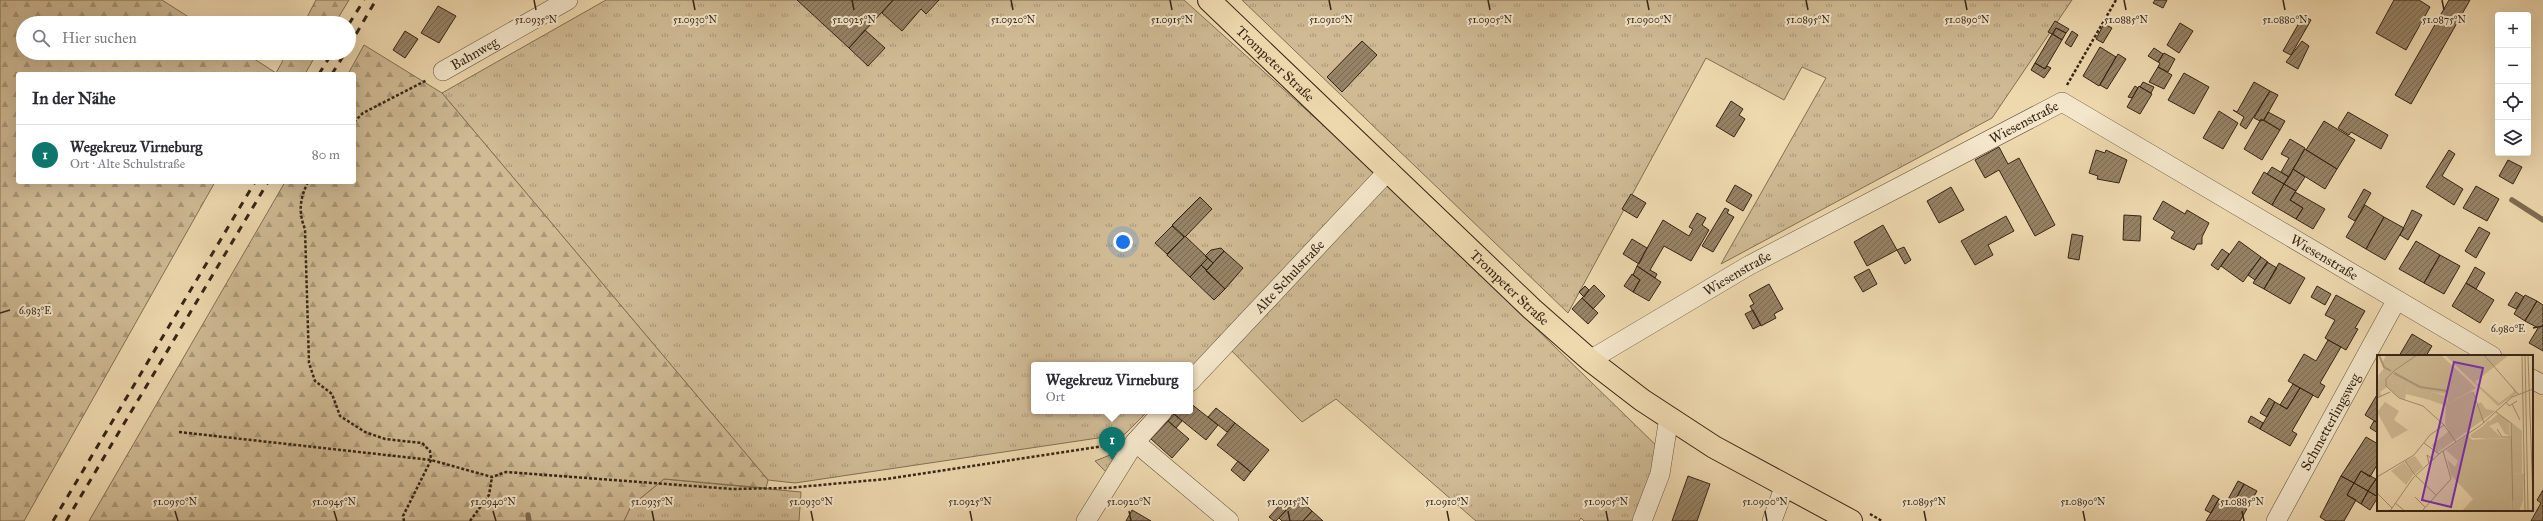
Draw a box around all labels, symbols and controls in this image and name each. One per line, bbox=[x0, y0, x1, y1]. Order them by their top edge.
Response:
map controls bbox=[2495, 12, 2531, 156]
button: + bbox=[2495, 12, 2531, 48]
text: 51.0935°N bbox=[515, 14, 558, 26]
text: 51.0930°N bbox=[673, 14, 717, 26]
text: 51.0925°N bbox=[832, 14, 876, 26]
text: 51.0920°N bbox=[991, 14, 1036, 26]
text: 51.0915°N bbox=[1151, 14, 1194, 26]
text: 51.0910°N bbox=[1309, 14, 1353, 26]
text: 51.0905°N bbox=[1468, 14, 1513, 26]
text: 51.0900°N bbox=[1626, 14, 1672, 26]
text: 51.0895°N bbox=[1786, 14, 1830, 26]
text: 51.0890°N bbox=[1944, 14, 1990, 26]
text: 51.0885°N bbox=[2104, 14, 2148, 26]
text: 51.0880°N bbox=[2262, 14, 2308, 26]
text: 51.0875°N bbox=[2422, 14, 2466, 26]
search box bbox=[16, 16, 356, 60]
street label: Trompeter Straße bbox=[1233, 22, 1319, 105]
icon: search bbox=[30, 27, 52, 49]
text: Hier suchen bbox=[62, 29, 137, 47]
street label: Bahnweg bbox=[448, 33, 501, 73]
button: − bbox=[2495, 48, 2531, 84]
button: locate bbox=[2495, 84, 2531, 120]
text: In der Nähe bbox=[32, 88, 116, 109]
street label: Wiesenstraße bbox=[1986, 97, 2061, 147]
button: layers bbox=[2495, 120, 2531, 156]
text: Wegekreuz Virneburg bbox=[70, 138, 202, 156]
text: 1 bbox=[42, 147, 48, 163]
text: 80 m bbox=[312, 147, 340, 163]
text: Ort · Alte Schulstraße bbox=[70, 156, 185, 172]
street label: Wiesenstraße bbox=[2288, 230, 2362, 284]
your location bbox=[1113, 232, 1133, 252]
street label: Alte Schulstraße bbox=[1250, 236, 1328, 317]
street label: Trompeter Straße bbox=[1467, 246, 1553, 329]
street label: Wiesenstraße bbox=[1700, 247, 1774, 299]
text: 6.983°E bbox=[19, 305, 51, 317]
text: 6.980°E bbox=[2491, 323, 2525, 335]
inset map bbox=[2377, 355, 2533, 511]
popup bbox=[1031, 362, 1193, 414]
street label: Schmetterlingsweg bbox=[2297, 370, 2364, 474]
text: Wegekreuz Virneburg bbox=[1046, 371, 1178, 389]
text: Ort bbox=[1046, 389, 1065, 405]
pin: 1 bbox=[1099, 427, 1125, 460]
text: 51.0950°N bbox=[153, 496, 198, 508]
text: 51.0945°N bbox=[312, 496, 357, 508]
text: 51.0940°N bbox=[470, 496, 516, 508]
text: 51.0935°N bbox=[631, 496, 674, 508]
text: 51.0930°N bbox=[789, 496, 833, 508]
text: 51.0925°N bbox=[948, 496, 992, 508]
text: 51.0920°N bbox=[1107, 496, 1152, 508]
text: 51.0915°N bbox=[1267, 496, 1310, 508]
text: 51.0910°N bbox=[1425, 496, 1469, 508]
text: 51.0905°N bbox=[1584, 496, 1629, 508]
text: 51.0900°N bbox=[1742, 496, 1788, 508]
text: 51.0895°N bbox=[1902, 496, 1946, 508]
text: 51.0890°N bbox=[2060, 496, 2106, 508]
text: 51.0885°N bbox=[2220, 496, 2264, 508]

